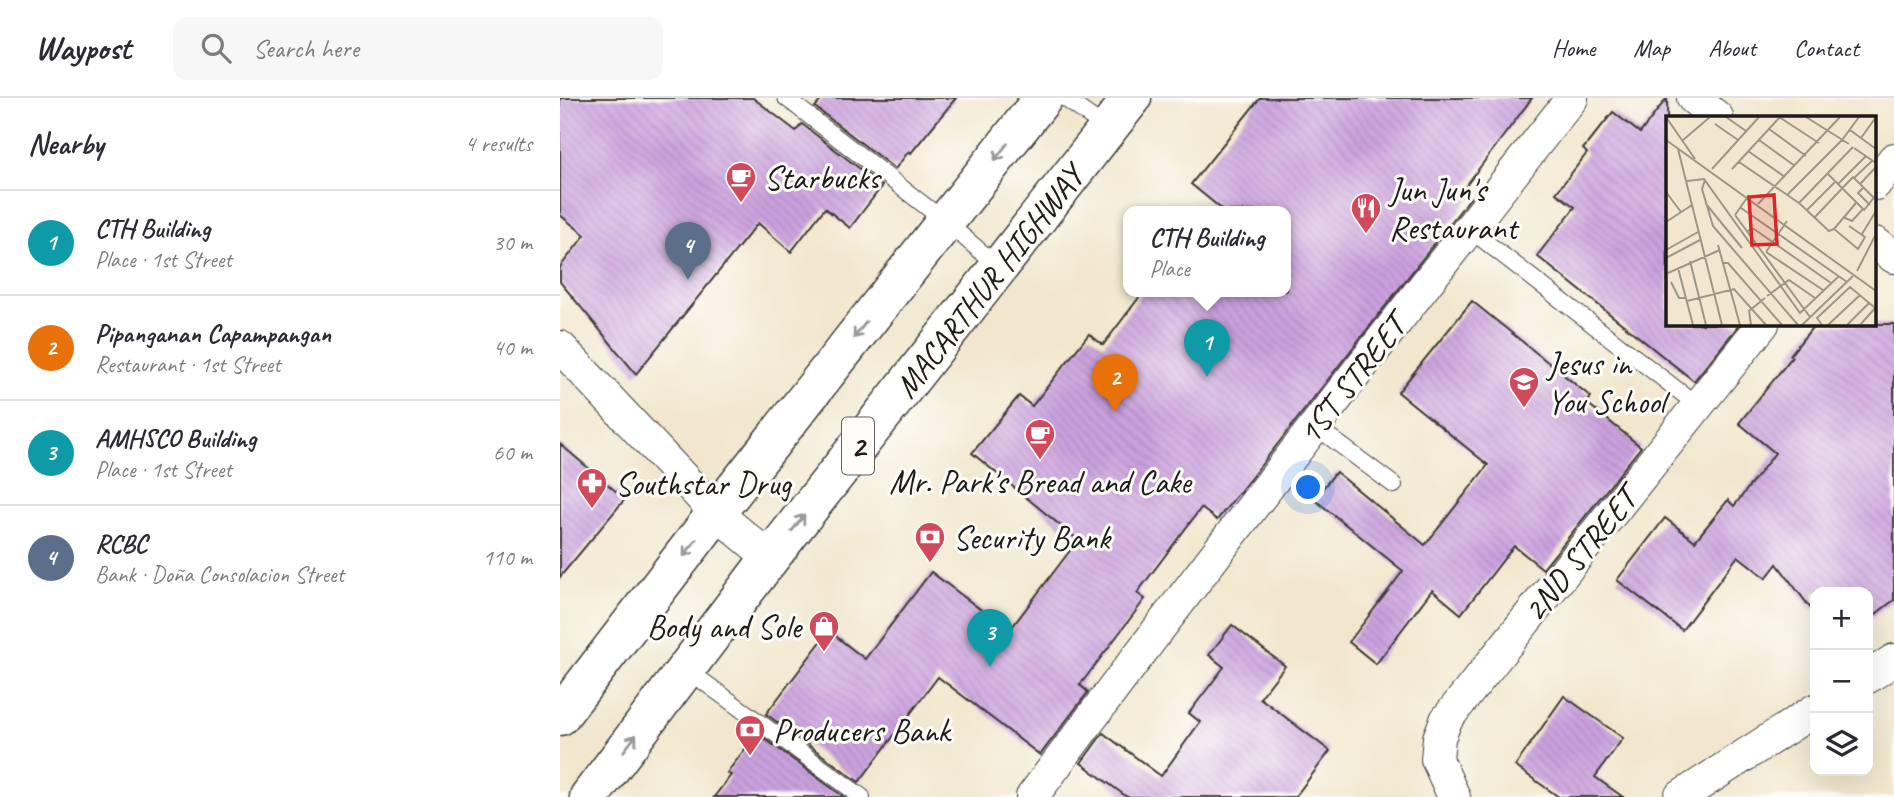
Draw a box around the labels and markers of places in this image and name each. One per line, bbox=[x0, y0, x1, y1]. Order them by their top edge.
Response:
place label: Starbucks bbox=[764, 157, 882, 199]
cafe icon: Starbucks bbox=[724, 160, 758, 204]
place label: Jun Jun's Restaurant bbox=[1387, 169, 1520, 249]
restaurant icon: Jun Jun's Restaurant bbox=[1349, 191, 1383, 235]
pin: 4 bbox=[665, 222, 711, 280]
pin: 1 bbox=[1184, 319, 1230, 377]
place label: Jesus in You School bbox=[1545, 343, 1671, 423]
pin: 2 bbox=[1092, 354, 1138, 412]
school or university icon: Jesus in You School bbox=[1507, 365, 1541, 409]
cafe icon: Mr. Park's Bread and Cake bbox=[1023, 417, 1057, 461]
place label: Mr. Park's Bread and Cake bbox=[889, 461, 1193, 503]
place label: Southstar Drug bbox=[615, 463, 792, 505]
pharmacy icon: Southstar Drug bbox=[575, 466, 609, 510]
place label: Security Bank bbox=[953, 517, 1112, 559]
bank icon: Security Bank bbox=[913, 520, 947, 564]
place label: Body and Sole bbox=[647, 606, 803, 648]
shop icon: Body and Sole bbox=[807, 609, 841, 653]
pin: 3 bbox=[967, 609, 1013, 667]
place label: Producers Bank bbox=[773, 710, 953, 752]
bank icon: Producers Bank bbox=[733, 713, 767, 757]

